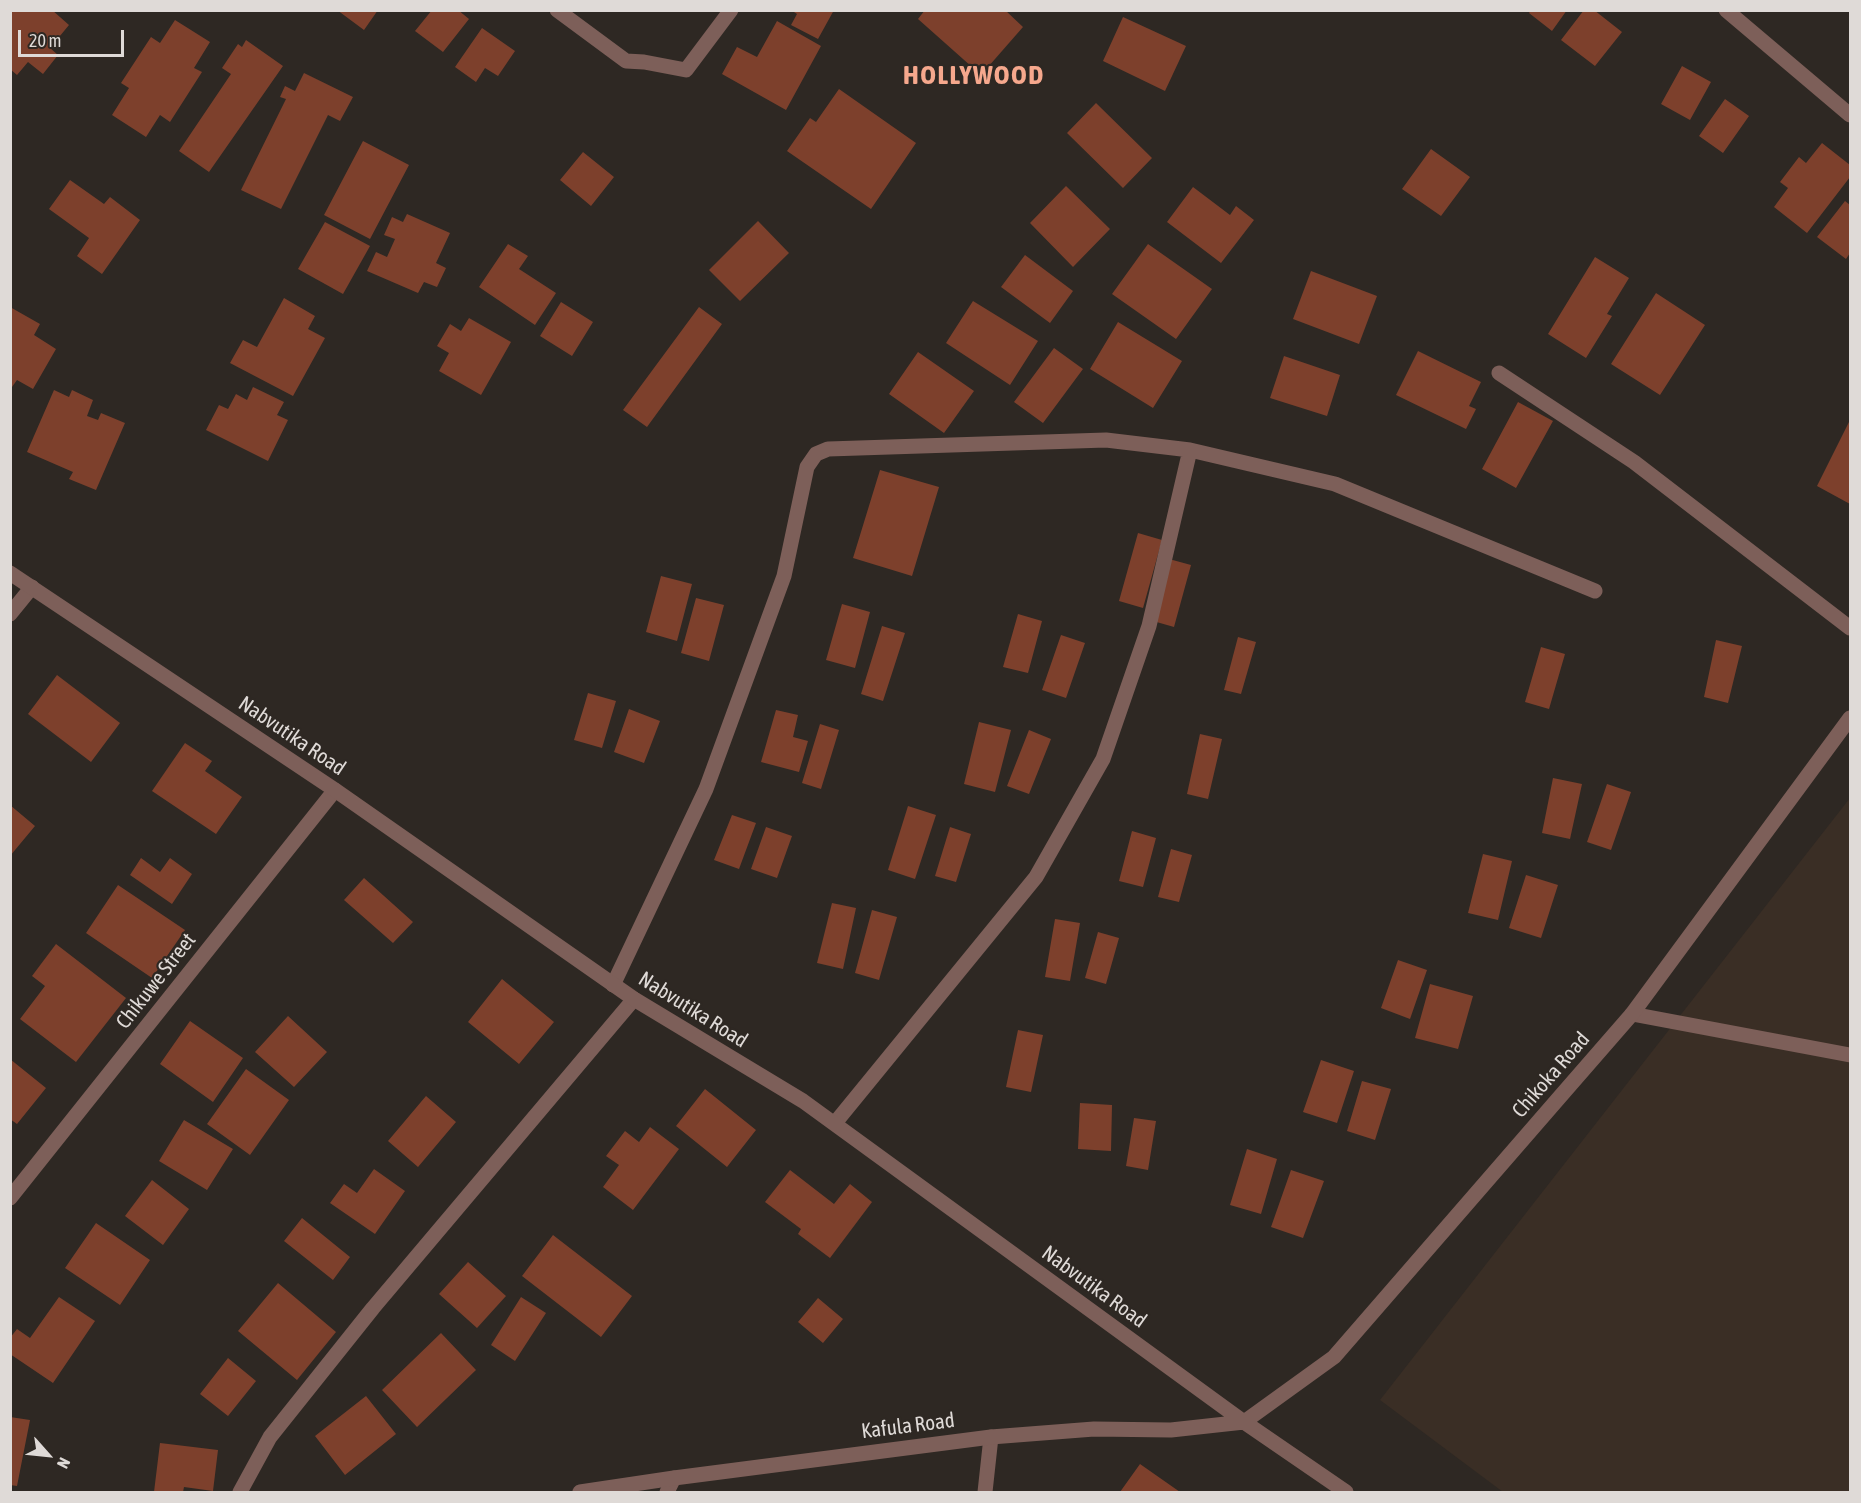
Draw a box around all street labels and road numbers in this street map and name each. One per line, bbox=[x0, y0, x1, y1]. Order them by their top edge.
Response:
street label: Nabvutika Road bbox=[234, 691, 350, 781]
street label: Chikuwe Street bbox=[111, 928, 201, 1034]
street label: Nabvutika Road bbox=[634, 967, 752, 1053]
street label: Chikoka Road bbox=[1507, 1027, 1595, 1123]
street label: Nabvutika Road bbox=[1037, 1240, 1151, 1334]
street label: Kafula Road bbox=[860, 1408, 956, 1444]

